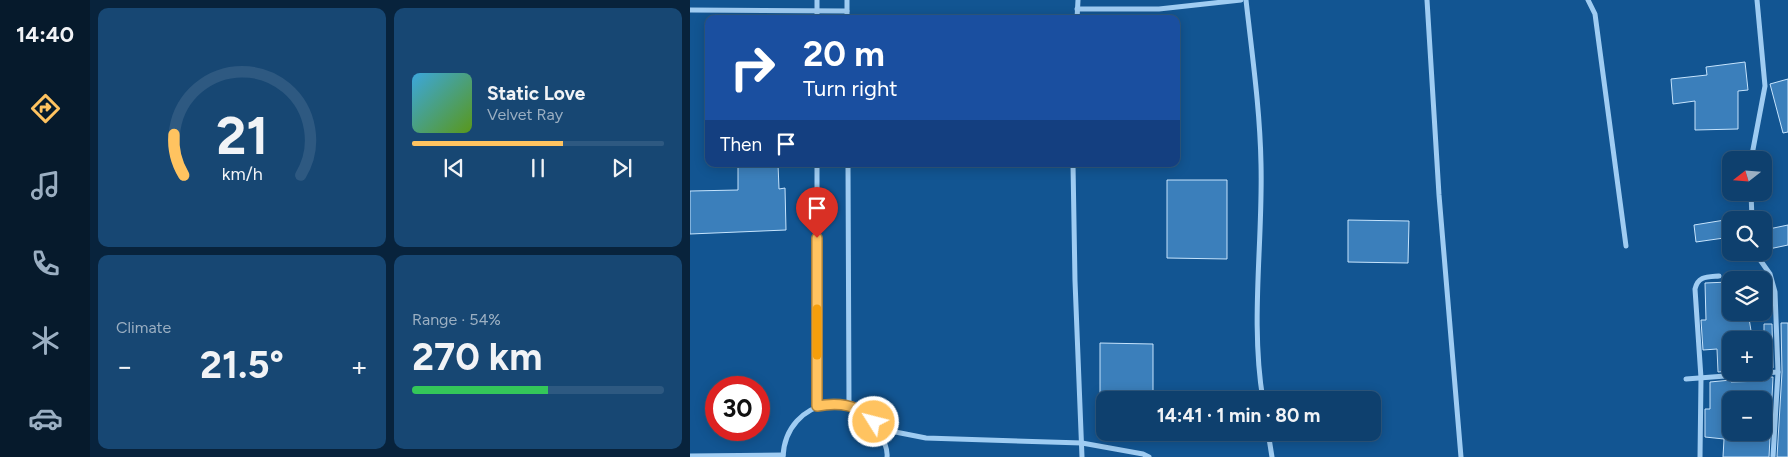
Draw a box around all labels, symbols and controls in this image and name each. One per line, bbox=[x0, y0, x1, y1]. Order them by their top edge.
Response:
text: 14:40 bbox=[16, 21, 74, 48]
text: 20 m bbox=[803, 33, 885, 75]
icon: right bbox=[720, 35, 785, 100]
text: Turn right bbox=[803, 75, 898, 102]
text: Static Love bbox=[487, 82, 585, 105]
icon: directions bbox=[28, 91, 63, 126]
text: 21 bbox=[216, 105, 268, 167]
text: Velvet Ray bbox=[487, 105, 563, 124]
icon: arrive bbox=[772, 130, 800, 158]
text: Then bbox=[720, 133, 762, 156]
north arrow bbox=[1722, 151, 1772, 201]
map controls bbox=[1722, 151, 1772, 441]
icon: previous bbox=[440, 154, 468, 182]
icon: pause bbox=[524, 154, 552, 182]
icon: next bbox=[608, 154, 636, 182]
text: km/h bbox=[222, 163, 262, 184]
icon: music bbox=[28, 168, 63, 203]
pin bbox=[796, 187, 838, 238]
icon: arrive bbox=[803, 194, 831, 222]
button: search bbox=[1722, 211, 1772, 261]
icon: phone bbox=[28, 246, 63, 281]
button: layers bbox=[1722, 271, 1772, 321]
text: Range · 54% bbox=[412, 310, 501, 329]
text: Climate bbox=[116, 318, 171, 337]
icon: climate bbox=[28, 323, 63, 358]
button: + bbox=[1722, 331, 1772, 381]
text: 270 km bbox=[412, 334, 542, 380]
text: 21.5° bbox=[200, 342, 284, 388]
text: − bbox=[116, 349, 133, 383]
text: + bbox=[351, 349, 368, 383]
speed limit sign: 30 bbox=[705, 376, 770, 441]
button: − bbox=[1722, 391, 1772, 441]
position arrow bbox=[847, 395, 899, 447]
icon: car bbox=[28, 401, 63, 436]
text: 14:41 · 1 min · 80 m bbox=[1157, 404, 1320, 427]

